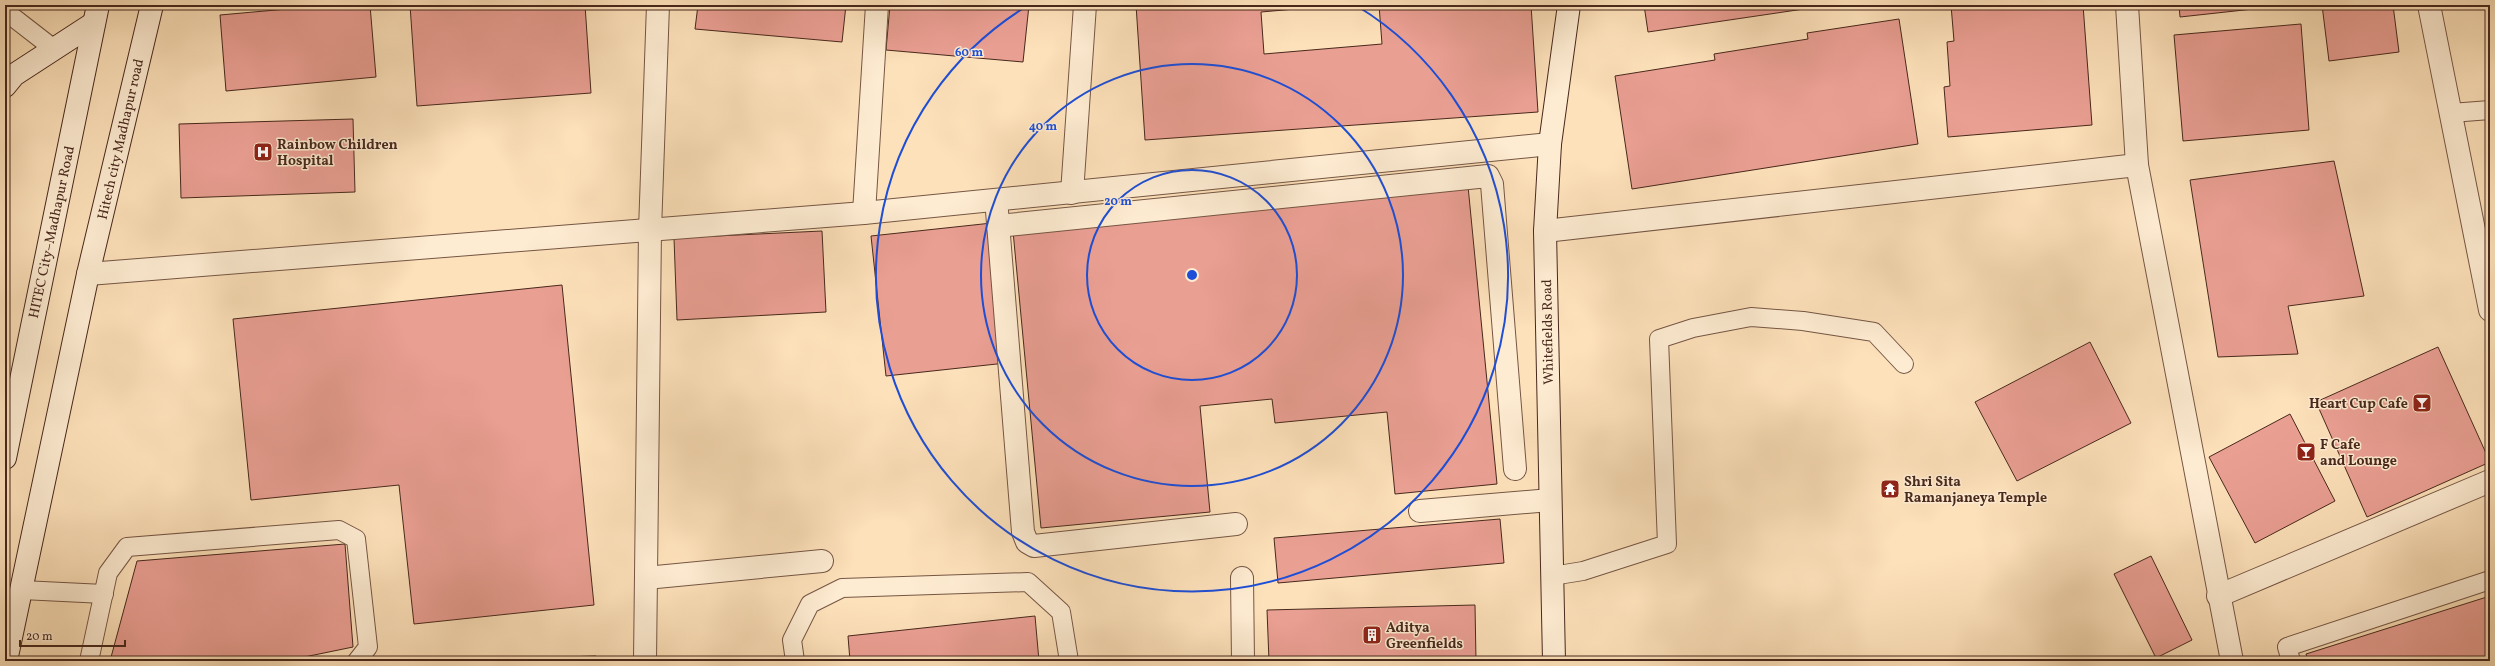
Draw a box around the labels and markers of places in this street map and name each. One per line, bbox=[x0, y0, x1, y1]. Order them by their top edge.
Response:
place label: Rainbow Children Hospital bbox=[277, 136, 398, 171]
hospital icon: Rainbow Children Hospital bbox=[252, 141, 274, 163]
centre of rings bbox=[1185, 268, 1199, 282]
bar icon: Heart Cup Cafe bbox=[2411, 392, 2433, 414]
place label: Heart Cup Cafe bbox=[2309, 395, 2408, 414]
place label: F Cafe and Lounge bbox=[2320, 436, 2397, 471]
bar icon: F Cafe and Lounge bbox=[2295, 441, 2317, 463]
place label: Shri Sita Ramanjaneya Temple bbox=[1904, 473, 2047, 508]
temple icon: Shri Sita Ramanjaneya Temple bbox=[1879, 478, 1901, 500]
place label: Aditya Greenfields bbox=[1386, 619, 1463, 654]
building icon: Aditya Greenfields bbox=[1361, 624, 1383, 646]

